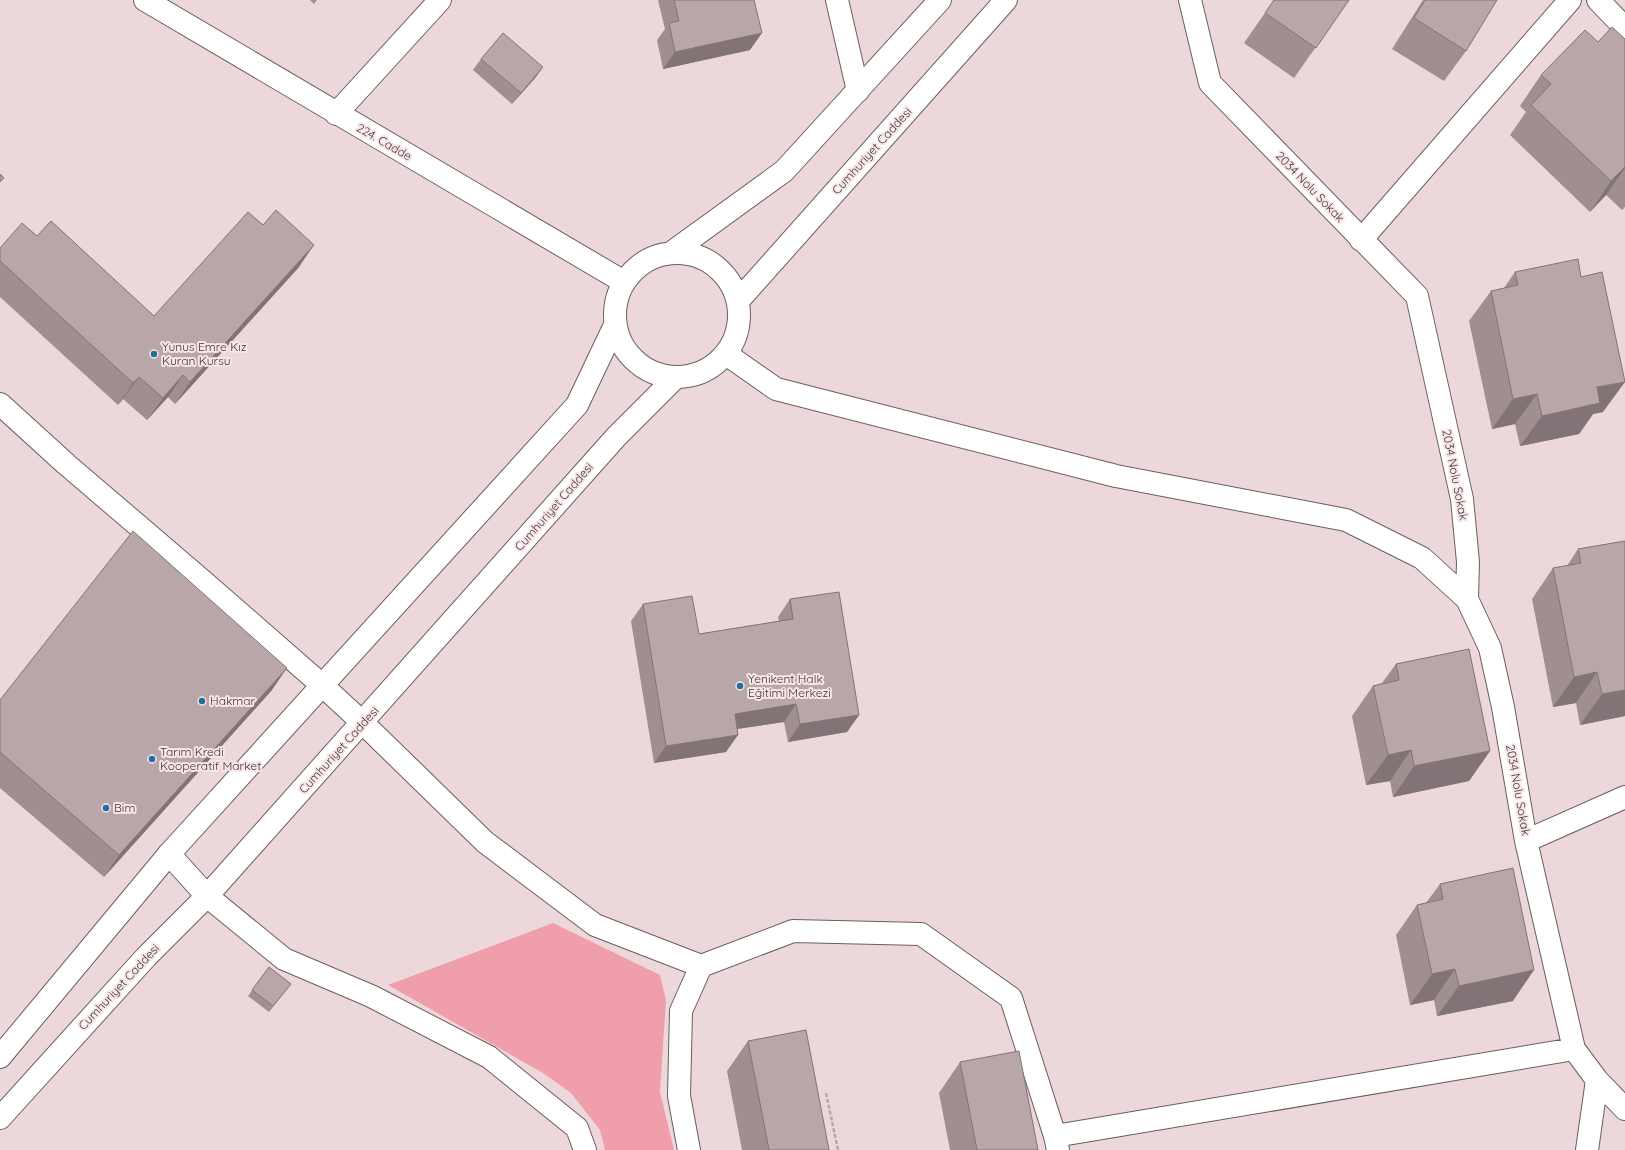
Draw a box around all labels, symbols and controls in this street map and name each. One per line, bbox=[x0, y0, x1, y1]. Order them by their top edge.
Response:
street label: Cumhuriyet Caddesi bbox=[829, 104, 915, 197]
street label: 224. Cadde bbox=[354, 120, 415, 164]
street label: 2034 Nolu Sokak bbox=[1273, 148, 1348, 225]
place label: Yunus Emre Kız Kuran Kursu bbox=[162, 339, 247, 368]
marker: Yunus Emre Kız Kuran Kursu bbox=[149, 349, 159, 359]
street label: 2034 Nolu Sokak bbox=[1439, 428, 1472, 522]
street label: Cumhuriyet Caddesi bbox=[511, 460, 596, 554]
place label: Yenikent Halk Eğitimi Merkezi bbox=[748, 671, 831, 700]
marker: Yenikent Halk Eğitimi Merkezi bbox=[735, 681, 745, 691]
place label: Hakmar bbox=[210, 693, 256, 708]
marker: Hakmar bbox=[197, 696, 207, 706]
street label: Cumhuriyet Caddesi bbox=[296, 703, 382, 796]
street label: 2034 Nolu Sokak bbox=[1503, 743, 1534, 837]
place label: Tarım Kredi Kooperatif Market bbox=[160, 744, 261, 773]
marker: Tarım Kredi Kooperatif Market bbox=[147, 754, 157, 764]
place label: Bim bbox=[114, 800, 135, 815]
marker: Bim bbox=[101, 803, 111, 813]
street label: Cumhuriyet Caddesi bbox=[75, 941, 162, 1033]

